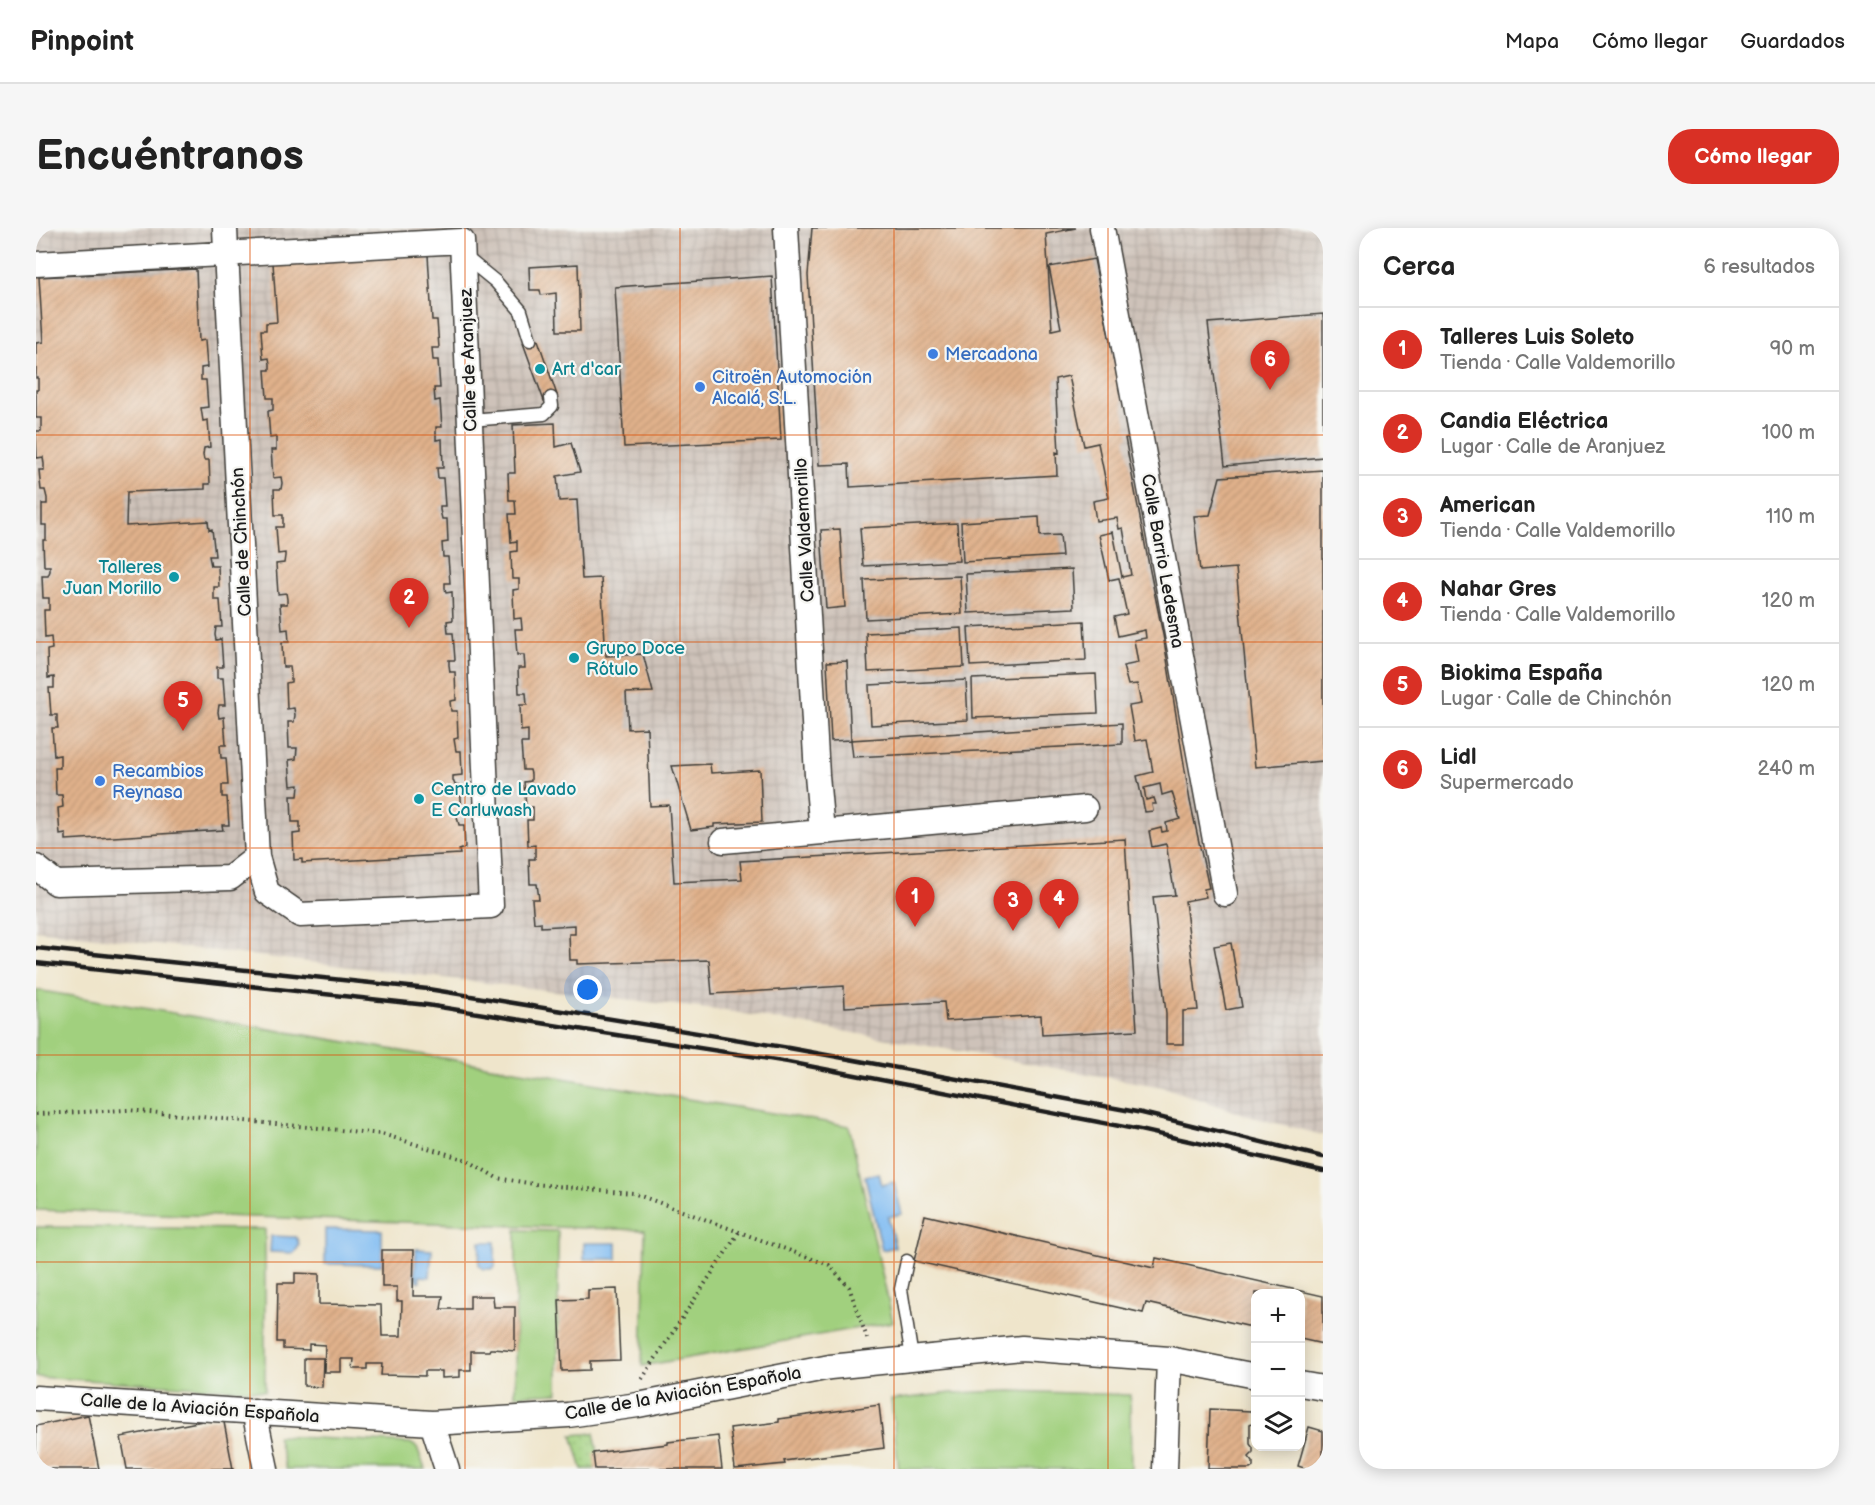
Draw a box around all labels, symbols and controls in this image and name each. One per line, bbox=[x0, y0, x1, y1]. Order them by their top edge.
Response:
text: Pinpoint bbox=[30, 25, 134, 58]
text: Mapa bbox=[1505, 29, 1559, 54]
text: Cómo llegar bbox=[1592, 29, 1707, 54]
text: Guardados bbox=[1740, 29, 1845, 54]
button: Cómo llegar bbox=[1668, 129, 1839, 184]
text: Encuéntranos bbox=[36, 131, 304, 182]
text: Cerca bbox=[1383, 252, 1455, 283]
text: 6 resultados bbox=[1704, 255, 1815, 279]
street label: Calle de Aranjuez bbox=[455, 288, 481, 432]
text: Talleres Luis Soleto bbox=[1440, 324, 1634, 351]
text: 1 bbox=[1398, 337, 1407, 361]
text: 90 m bbox=[1770, 337, 1815, 361]
pin: 6 bbox=[1250, 340, 1290, 390]
place label: Mercadona bbox=[945, 344, 1038, 365]
marker: Mercadona bbox=[926, 347, 940, 361]
text: Tienda · Calle Valdemorillo bbox=[1440, 351, 1676, 375]
place label: Art d'car bbox=[552, 359, 621, 380]
marker: Art d'car bbox=[533, 362, 547, 376]
place label: Citroën Automoción Alcalá, S.L. bbox=[712, 367, 872, 409]
marker: Citroën Automoción Alcalá, S.L. bbox=[693, 380, 707, 394]
text: Candia Eléctrica bbox=[1440, 408, 1608, 435]
text: 2 bbox=[1397, 421, 1408, 445]
text: 100 m bbox=[1762, 421, 1815, 445]
text: Lugar · Calle de Aranjuez bbox=[1440, 435, 1665, 459]
street label: Calle Valdemorillo bbox=[790, 457, 819, 603]
street label: Calle de Chinchón bbox=[227, 467, 256, 617]
street label: Calle Barrio Ledesma bbox=[1137, 472, 1188, 650]
text: American bbox=[1440, 492, 1536, 519]
text: 3 bbox=[1397, 505, 1408, 529]
text: 110 m bbox=[1766, 505, 1815, 529]
text: Tienda · Calle Valdemorillo bbox=[1440, 519, 1676, 543]
place label: Talleres Juan Morillo bbox=[63, 557, 162, 599]
marker: Talleres Juan Morillo bbox=[167, 570, 181, 584]
text: Nahar Gres bbox=[1440, 576, 1556, 603]
pin: 2 bbox=[390, 578, 428, 628]
text: 4 bbox=[1397, 589, 1408, 613]
text: 120 m bbox=[1762, 589, 1815, 613]
text: Tienda · Calle Valdemorillo bbox=[1440, 603, 1676, 627]
place label: Grupo Doce Rótulo bbox=[586, 638, 685, 680]
marker: Grupo Doce Rótulo bbox=[567, 651, 581, 665]
text: Biokima España bbox=[1440, 660, 1603, 687]
text: 5 bbox=[1397, 673, 1408, 697]
text: 120 m bbox=[1762, 673, 1815, 697]
pin: 5 bbox=[164, 682, 202, 731]
text: Lugar · Calle de Chinchón bbox=[1440, 687, 1672, 711]
text: Lidl bbox=[1440, 744, 1476, 771]
text: 6 bbox=[1396, 757, 1409, 781]
text: 240 m bbox=[1758, 757, 1815, 781]
place label: Recambios Reynasa bbox=[112, 761, 204, 803]
text: Supermercado bbox=[1440, 771, 1574, 795]
marker: Recambios Reynasa bbox=[93, 774, 107, 788]
place label: Centro de Lavado E Carluwash bbox=[431, 779, 576, 821]
marker: Centro de Lavado E Carluwash bbox=[412, 792, 426, 806]
pin: 1 bbox=[896, 878, 934, 927]
pin: 4 bbox=[1040, 880, 1078, 929]
pin: 3 bbox=[994, 882, 1032, 931]
your location bbox=[573, 975, 602, 1004]
map controls bbox=[1251, 1289, 1305, 1451]
button: + bbox=[1251, 1289, 1305, 1343]
button: − bbox=[1251, 1343, 1305, 1397]
street label: Calle de la Aviación Española bbox=[563, 1362, 803, 1425]
street label: Calle de la Aviación Española bbox=[80, 1390, 320, 1427]
button: layers bbox=[1251, 1397, 1305, 1451]

